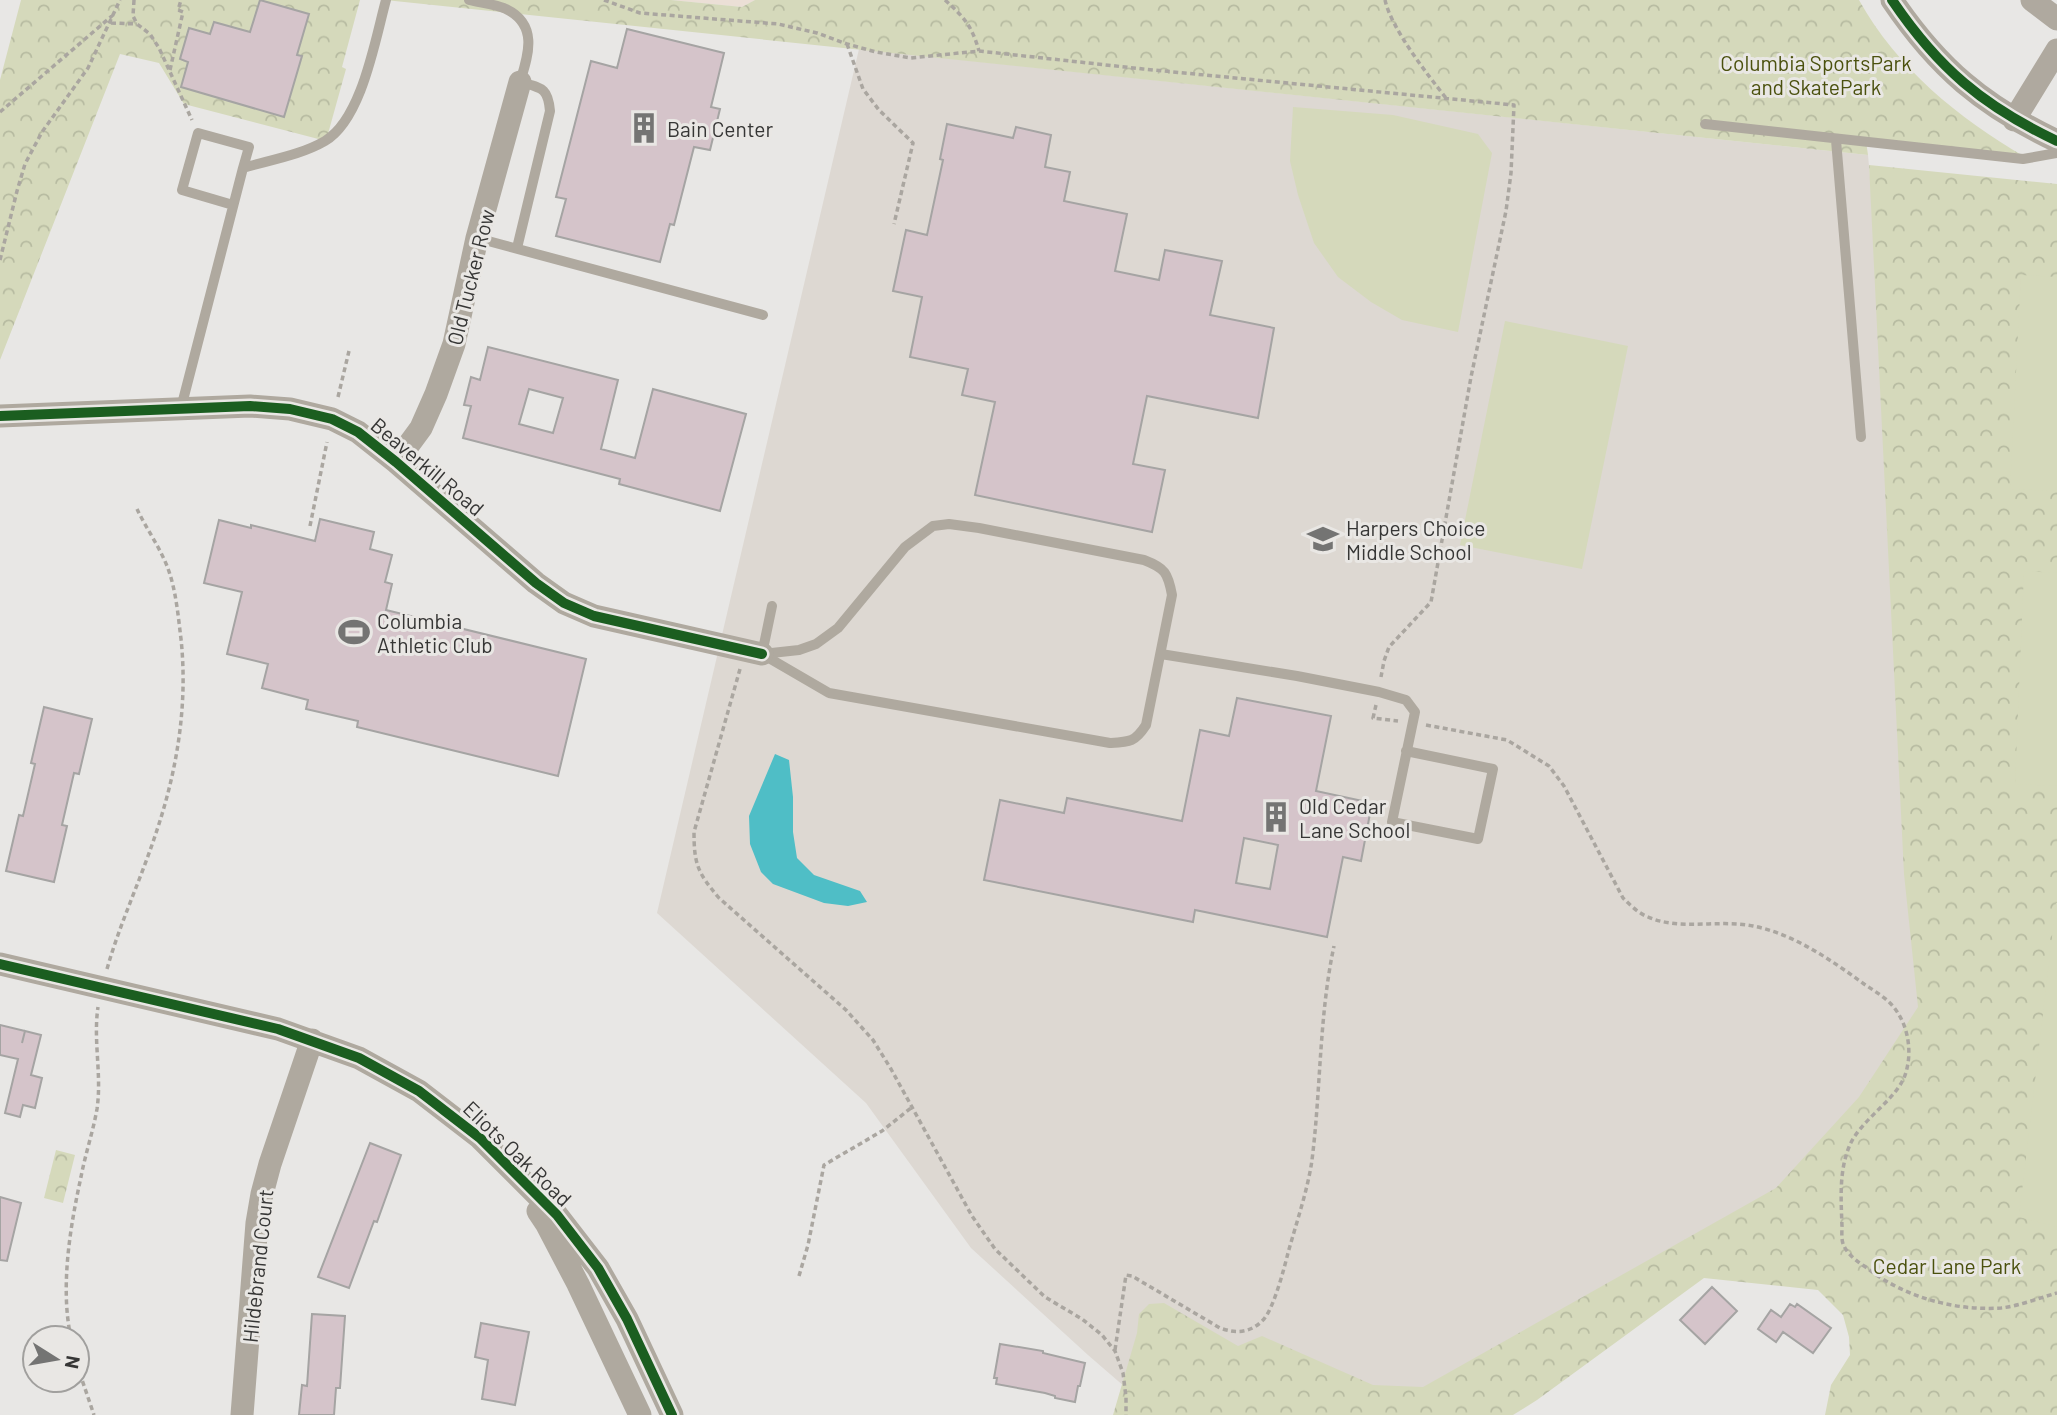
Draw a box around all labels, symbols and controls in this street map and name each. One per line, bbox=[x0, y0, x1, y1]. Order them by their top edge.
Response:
park label: Columbia SportsPark and SkatePark bbox=[1720, 50, 1912, 99]
building icon: Bain Center bbox=[627, 111, 661, 145]
place label: Bain Center bbox=[667, 116, 773, 141]
street label: Old Tucker Row bbox=[441, 207, 499, 347]
street label: Beaverkill Road bbox=[367, 412, 489, 520]
place label: Harpers Choice Middle School bbox=[1346, 515, 1485, 564]
school or university icon: Harpers Choice Middle School bbox=[1306, 522, 1340, 556]
place label: Columbia Athletic Club bbox=[377, 608, 493, 657]
sports icon: Columbia Athletic Club bbox=[337, 615, 371, 649]
place label: Old Cedar Lane School bbox=[1299, 793, 1410, 842]
building icon: Old Cedar Lane School bbox=[1259, 800, 1293, 834]
street label: Eliots Oak Road bbox=[459, 1095, 577, 1211]
street label: Hildebrand Court bbox=[237, 1188, 277, 1344]
park label: Cedar Lane Park bbox=[1873, 1253, 2021, 1278]
north arrow bbox=[21, 1324, 91, 1394]
text: N bbox=[61, 1354, 86, 1371]

